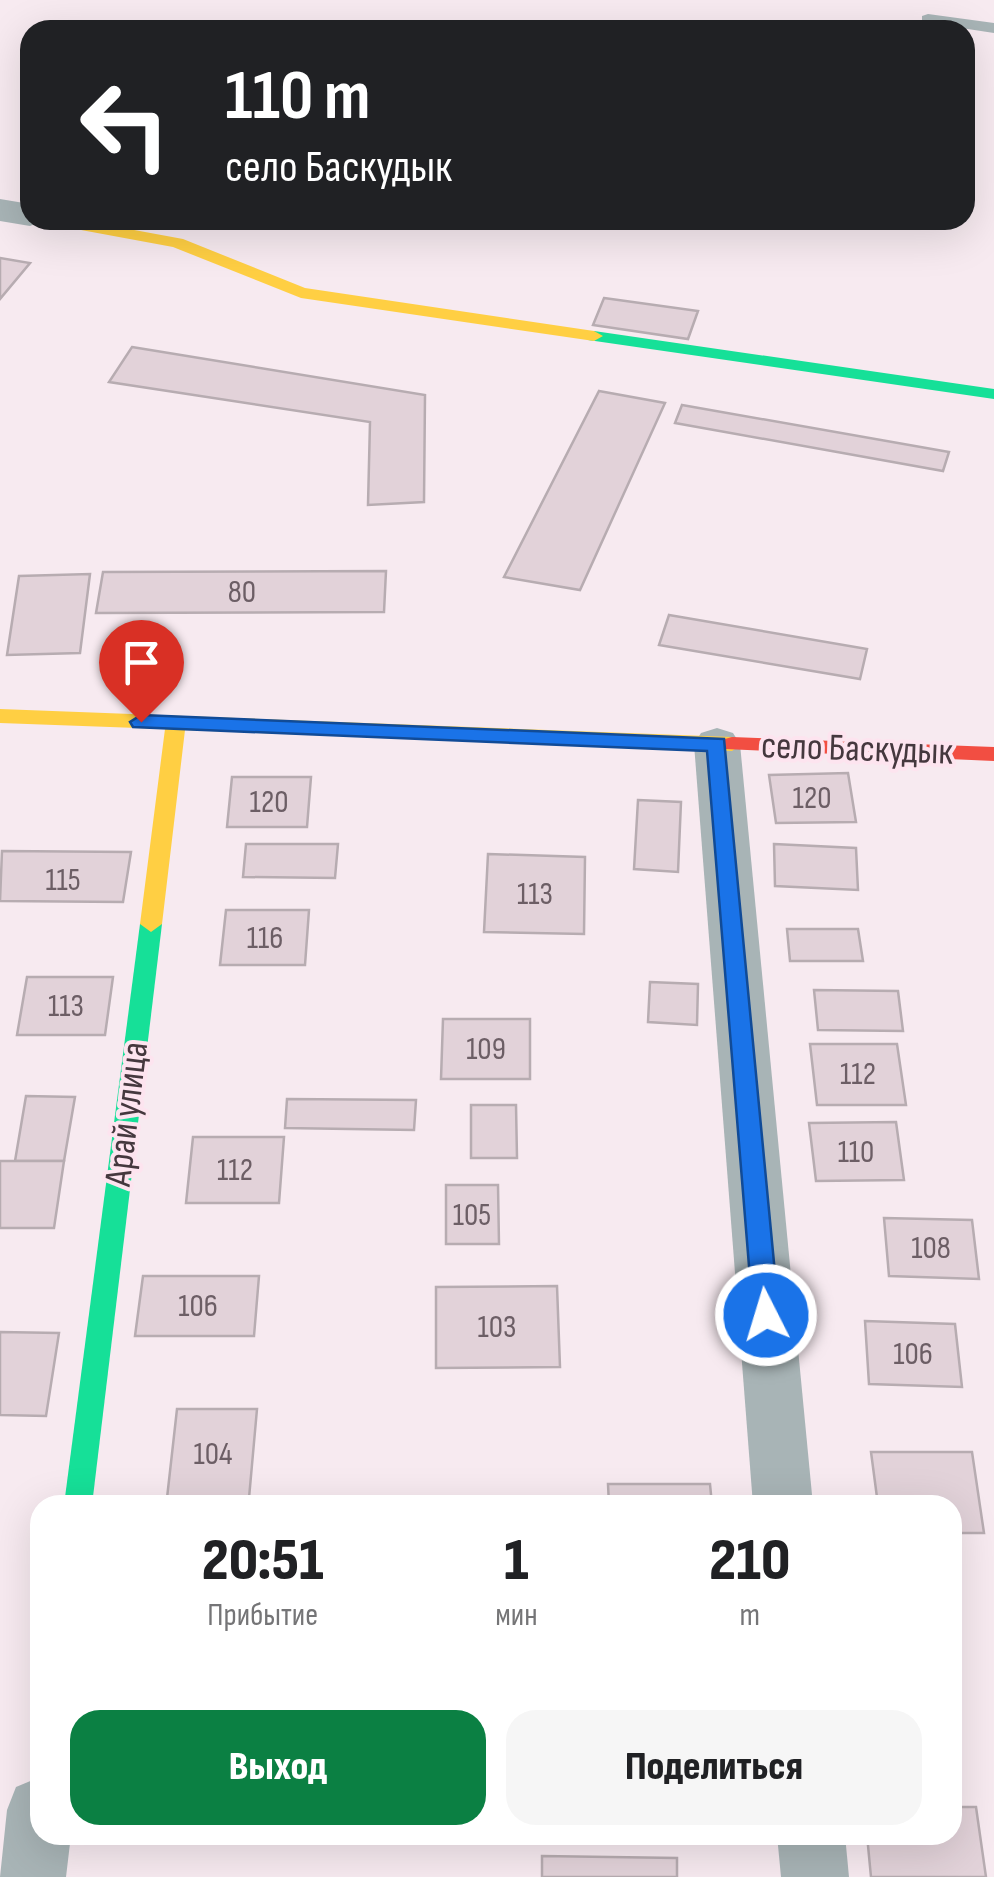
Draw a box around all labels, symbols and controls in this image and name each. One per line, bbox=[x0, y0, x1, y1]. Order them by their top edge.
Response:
text: 110 m bbox=[225, 55, 371, 139]
icon: left bbox=[60, 60, 190, 190]
text: село Баскудык bbox=[225, 140, 452, 195]
house number: 80 bbox=[228, 573, 256, 612]
pin bbox=[99, 620, 184, 723]
icon: arrive bbox=[114, 635, 169, 690]
street label: село Баскудык bbox=[760, 723, 954, 775]
house number: 120 bbox=[792, 779, 832, 818]
house number: 120 bbox=[249, 783, 289, 822]
house number: 115 bbox=[45, 861, 81, 900]
house number: 113 bbox=[517, 875, 553, 914]
house number: 116 bbox=[247, 919, 283, 958]
house number: 113 bbox=[48, 987, 84, 1026]
house number: 109 bbox=[466, 1030, 506, 1069]
street label: Арай улица bbox=[96, 1039, 158, 1190]
house number: 112 bbox=[840, 1055, 876, 1094]
house number: 110 bbox=[838, 1133, 874, 1172]
house number: 112 bbox=[217, 1151, 253, 1190]
house number: 105 bbox=[453, 1196, 491, 1235]
house number: 108 bbox=[911, 1229, 951, 1268]
position arrow bbox=[714, 1263, 818, 1367]
house number: 106 bbox=[178, 1287, 218, 1326]
house number: 103 bbox=[478, 1308, 516, 1347]
house number: 106 bbox=[893, 1335, 933, 1374]
house number: 104 bbox=[194, 1435, 232, 1474]
text: 20:51 bbox=[202, 1525, 324, 1597]
text: 1 bbox=[504, 1525, 529, 1597]
text: 210 bbox=[709, 1525, 790, 1597]
text: Прибытие bbox=[207, 1596, 318, 1635]
text: мин bbox=[495, 1596, 538, 1635]
text: m bbox=[740, 1596, 760, 1635]
button: Выход bbox=[70, 1710, 486, 1825]
button: Поделиться bbox=[506, 1710, 922, 1825]

